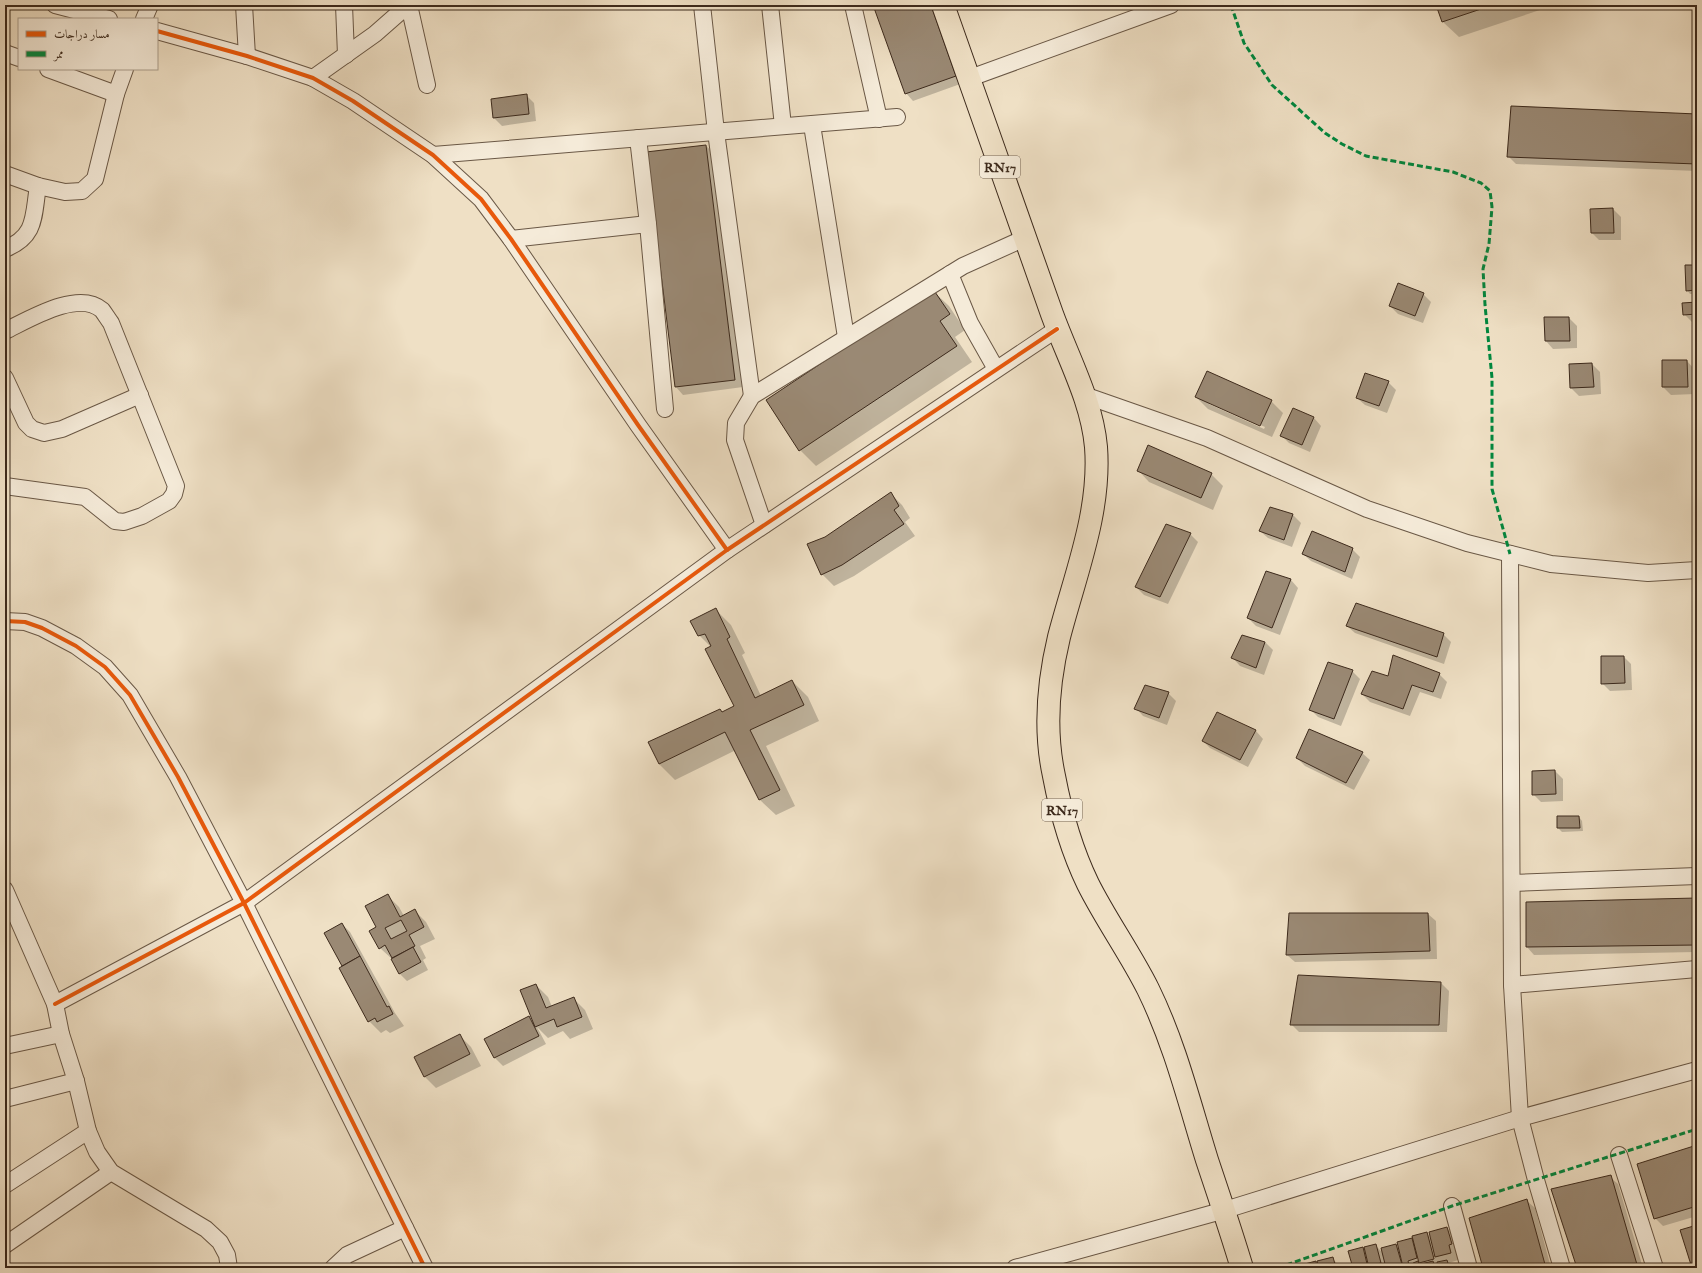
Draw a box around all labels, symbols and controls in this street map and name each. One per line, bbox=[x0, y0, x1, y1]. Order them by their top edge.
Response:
legend bbox=[18, 18, 158, 70]
text: مسار دراجات bbox=[54, 27, 110, 42]
text: ممر bbox=[52, 47, 64, 62]
road number: RN17 bbox=[980, 156, 1020, 178]
road number: RN17 bbox=[1042, 799, 1082, 821]

